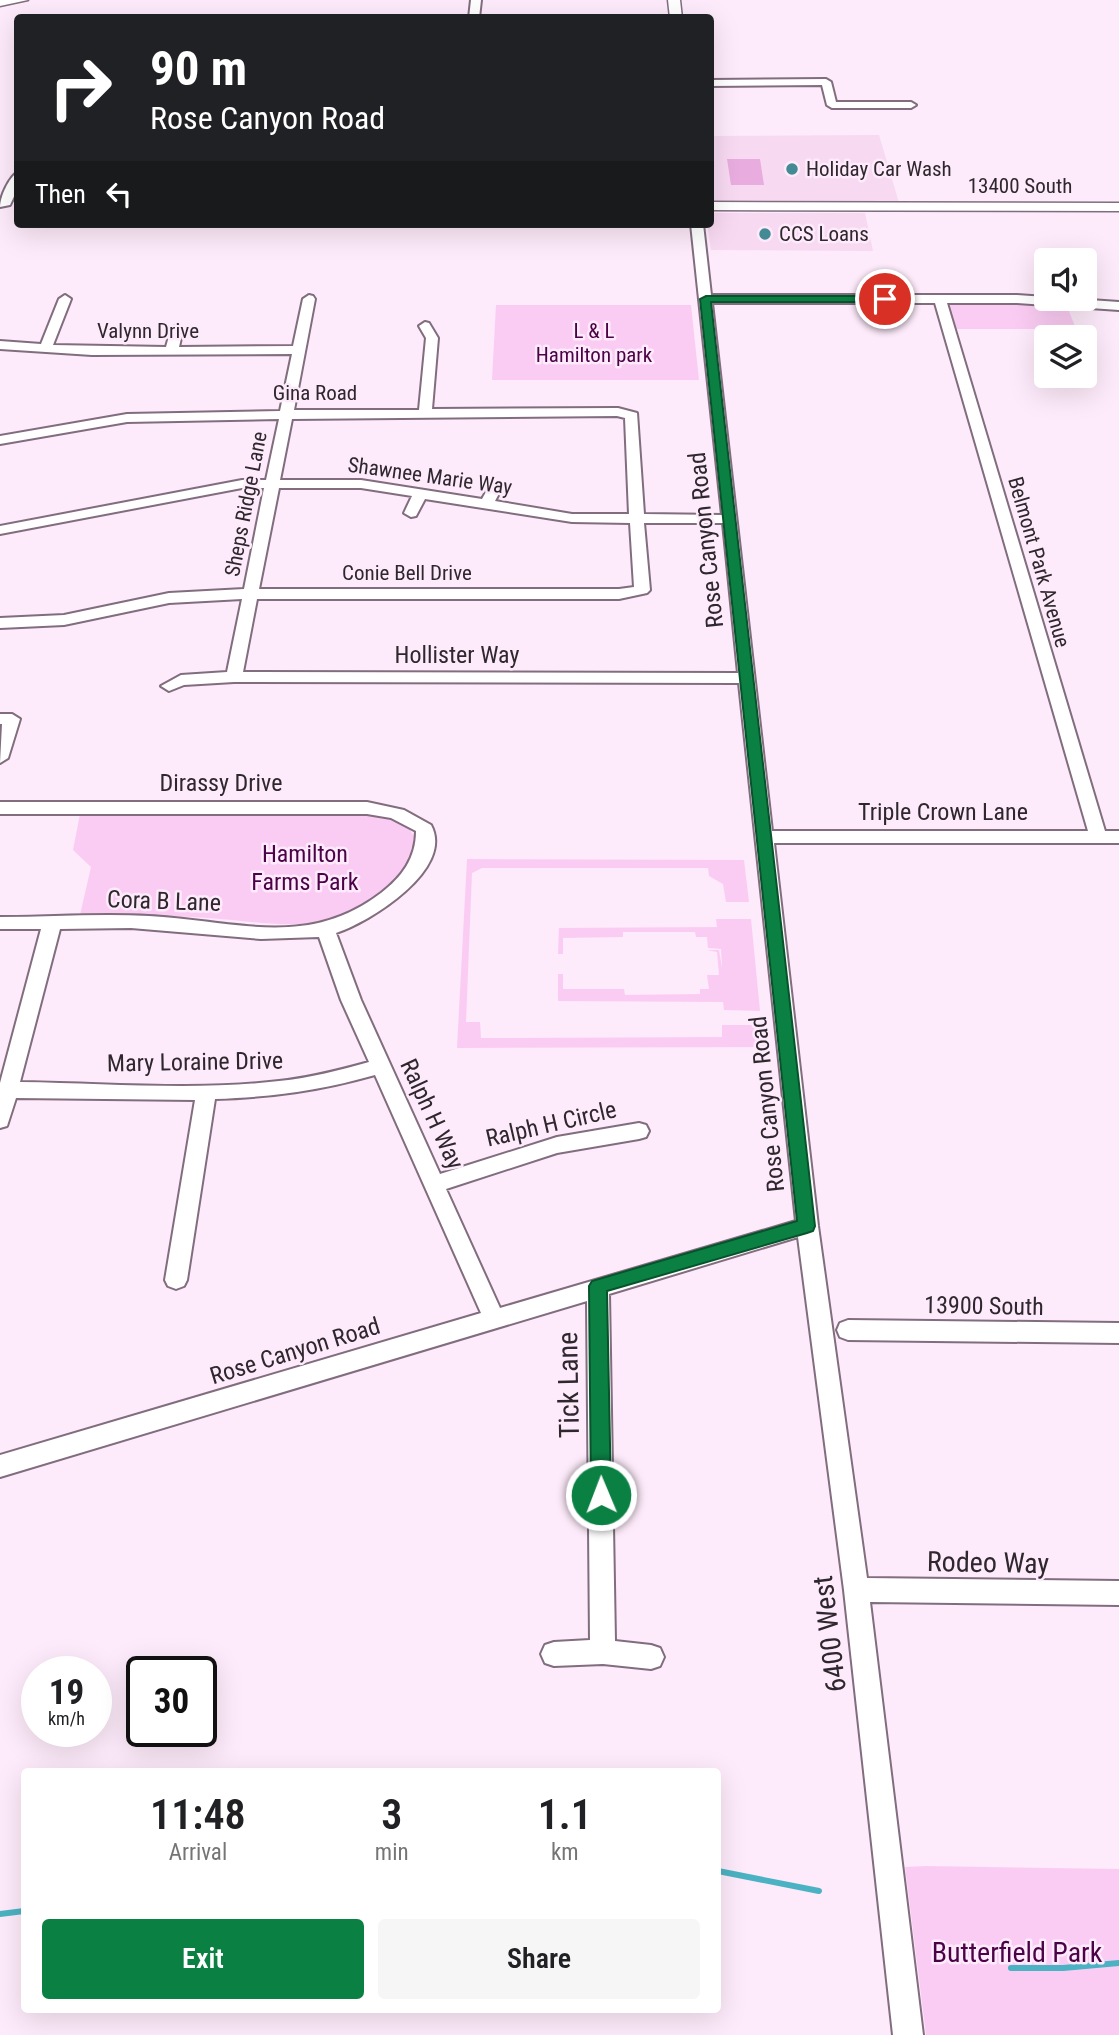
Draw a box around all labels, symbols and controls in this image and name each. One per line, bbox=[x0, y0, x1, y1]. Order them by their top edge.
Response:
text: 90 m bbox=[150, 40, 247, 97]
icon: right bbox=[35, 42, 126, 133]
text: Rose Canyon Road bbox=[150, 99, 385, 137]
place label: Holiday Car Wash bbox=[806, 157, 952, 181]
marker: Holiday Car Wash bbox=[784, 161, 800, 177]
street label: 13400 South bbox=[968, 174, 1072, 198]
icon: left bbox=[100, 175, 138, 213]
text: Then bbox=[35, 179, 86, 209]
place label: CCS Loans bbox=[779, 222, 869, 246]
marker: CCS Loans bbox=[757, 226, 773, 242]
map controls bbox=[1034, 248, 1097, 388]
button: sound bbox=[1034, 248, 1097, 311]
pin bbox=[855, 269, 915, 329]
icon: arrive bbox=[866, 280, 904, 318]
street label: Valynn Drive bbox=[97, 319, 199, 343]
park label: L & L Hamilton park bbox=[536, 319, 653, 367]
button: layers bbox=[1034, 325, 1097, 388]
street label: Gina Road bbox=[273, 381, 357, 405]
street label: Sheps Ridge Lane bbox=[220, 429, 272, 578]
street label: Rose Canyon Road bbox=[683, 451, 729, 629]
street label: Shawnee Marie Way bbox=[346, 453, 514, 499]
street label: Belmont Park Avenue bbox=[1003, 474, 1075, 650]
street label: Conie Bell Drive bbox=[342, 561, 472, 585]
street label: Hollister Way bbox=[395, 641, 519, 669]
street label: Dirassy Drive bbox=[160, 769, 282, 797]
street label: Triple Crown Lane bbox=[858, 798, 1028, 826]
park label: Hamilton Farms Park bbox=[251, 840, 359, 896]
street label: Cora B Lane bbox=[107, 885, 221, 917]
street label: Rose Canyon Road bbox=[744, 1015, 790, 1193]
street label: Mary Loraine Drive bbox=[107, 1046, 283, 1078]
street label: Ralph H Way bbox=[394, 1054, 470, 1174]
street label: Ralph H Circle bbox=[483, 1095, 619, 1153]
street label: 13900 South bbox=[924, 1291, 1044, 1321]
street label: Rose Canyon Road bbox=[207, 1312, 383, 1390]
street label: Tick Lane bbox=[551, 1332, 586, 1438]
position arrow bbox=[564, 1458, 638, 1532]
street label: Rodeo Way bbox=[927, 1545, 1050, 1580]
street label: 6400 West bbox=[806, 1574, 853, 1694]
speed limit sign: 30 bbox=[126, 1656, 217, 1747]
text: 19 bbox=[49, 1672, 84, 1713]
text: km/h bbox=[48, 1708, 85, 1729]
text: 11:48 bbox=[150, 1790, 246, 1839]
text: 3 bbox=[381, 1790, 402, 1839]
text: 1.1 bbox=[538, 1790, 592, 1839]
text: Arrival bbox=[169, 1839, 227, 1866]
text: min bbox=[375, 1839, 409, 1866]
text: km bbox=[551, 1839, 579, 1866]
button: Exit bbox=[42, 1919, 364, 1999]
button: Share bbox=[378, 1919, 700, 1999]
park label: Butterfield Park bbox=[932, 1936, 1103, 1969]

